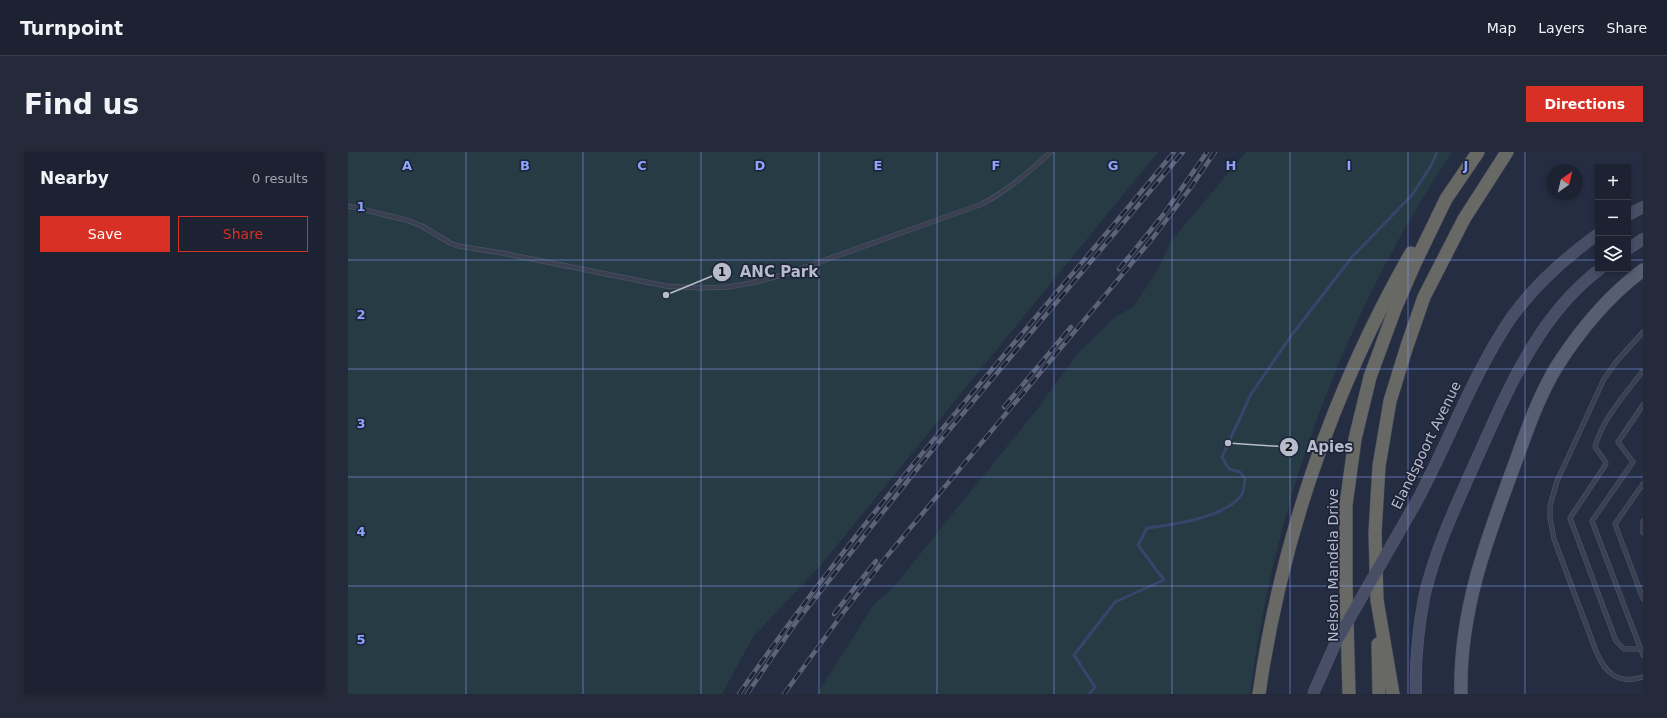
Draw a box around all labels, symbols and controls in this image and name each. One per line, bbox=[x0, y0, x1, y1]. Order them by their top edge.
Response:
text: Turnpoint bbox=[20, 17, 123, 39]
text: Map bbox=[1487, 20, 1516, 36]
text: Layers bbox=[1538, 20, 1585, 36]
text: Share bbox=[1607, 20, 1647, 36]
button: Directions bbox=[1526, 86, 1643, 122]
text: Find us bbox=[24, 88, 139, 121]
text: A bbox=[402, 158, 412, 173]
text: B bbox=[520, 158, 530, 173]
text: C bbox=[637, 158, 647, 173]
text: D bbox=[755, 158, 766, 173]
text: E bbox=[874, 158, 882, 173]
text: F bbox=[992, 158, 1000, 173]
text: G bbox=[1108, 158, 1118, 173]
text: H bbox=[1226, 158, 1236, 173]
text: I bbox=[1347, 158, 1351, 173]
text: J bbox=[1463, 158, 1468, 173]
north arrow bbox=[1547, 164, 1583, 200]
map controls bbox=[1595, 164, 1631, 272]
button: + bbox=[1595, 164, 1631, 200]
text: Nearby bbox=[40, 168, 109, 188]
text: 0 results bbox=[252, 171, 308, 186]
text: 1 bbox=[356, 199, 366, 214]
button: − bbox=[1595, 200, 1631, 236]
button: Save bbox=[40, 216, 170, 252]
button: Share bbox=[178, 216, 308, 252]
button: layers bbox=[1595, 236, 1631, 272]
callout: ANC Park bbox=[712, 259, 826, 286]
text: ANC Park bbox=[740, 263, 819, 281]
text: 1 bbox=[718, 265, 726, 279]
text: 2 bbox=[356, 307, 366, 322]
street label: Elandspoort Avenue bbox=[1388, 379, 1464, 511]
text: 3 bbox=[356, 416, 366, 431]
callout: Apies bbox=[1279, 434, 1362, 461]
text: Apies bbox=[1307, 438, 1353, 456]
text: 2 bbox=[1285, 440, 1293, 454]
street label: Nelson Mandela Drive bbox=[1325, 488, 1341, 642]
text: 4 bbox=[356, 524, 366, 539]
text: 5 bbox=[356, 632, 366, 647]

